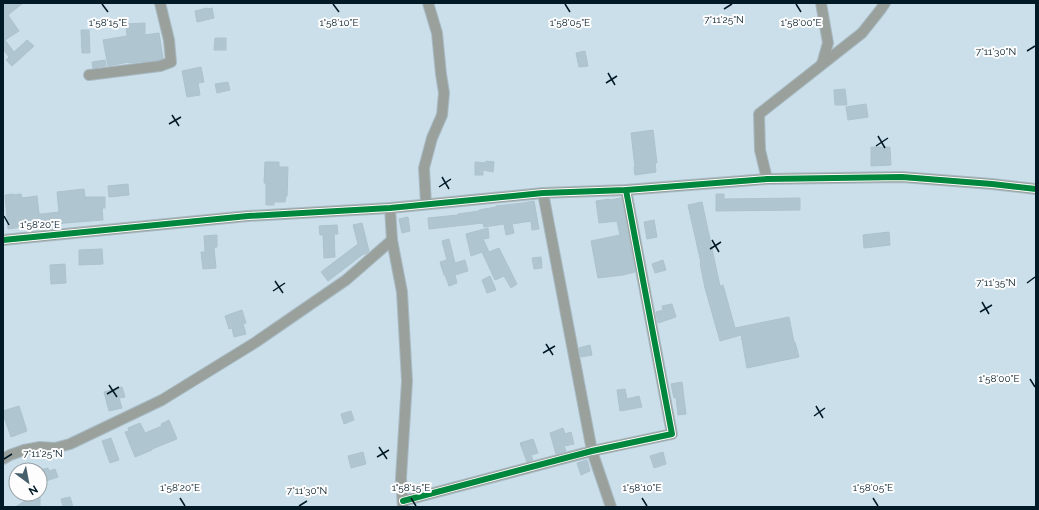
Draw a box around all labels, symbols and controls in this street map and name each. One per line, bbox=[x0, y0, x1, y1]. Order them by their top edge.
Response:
text: 7°11'25"N bbox=[704, 14, 744, 25]
text: 1°58'15"E bbox=[89, 17, 127, 28]
text: 1°58'10"E bbox=[319, 17, 359, 28]
text: 1°58'05"E bbox=[550, 17, 590, 28]
text: 1°58'00"E bbox=[780, 17, 822, 28]
text: 7°11'30"N bbox=[976, 46, 1016, 57]
text: 1°58'20"E bbox=[20, 219, 60, 230]
text: 7°11'35"N bbox=[976, 277, 1016, 288]
text: 1°58'00"E bbox=[978, 373, 1020, 384]
text: 7°11'25"N bbox=[23, 448, 63, 459]
north arrow bbox=[8, 462, 48, 502]
text: N bbox=[26, 482, 40, 498]
text: 1°58'20"E bbox=[160, 482, 200, 493]
text: 1°58'15"E bbox=[392, 482, 430, 493]
text: 1°58'10"E bbox=[622, 482, 662, 493]
text: 1°58'05"E bbox=[853, 482, 893, 493]
text: 7°11'30"N bbox=[287, 485, 327, 496]

